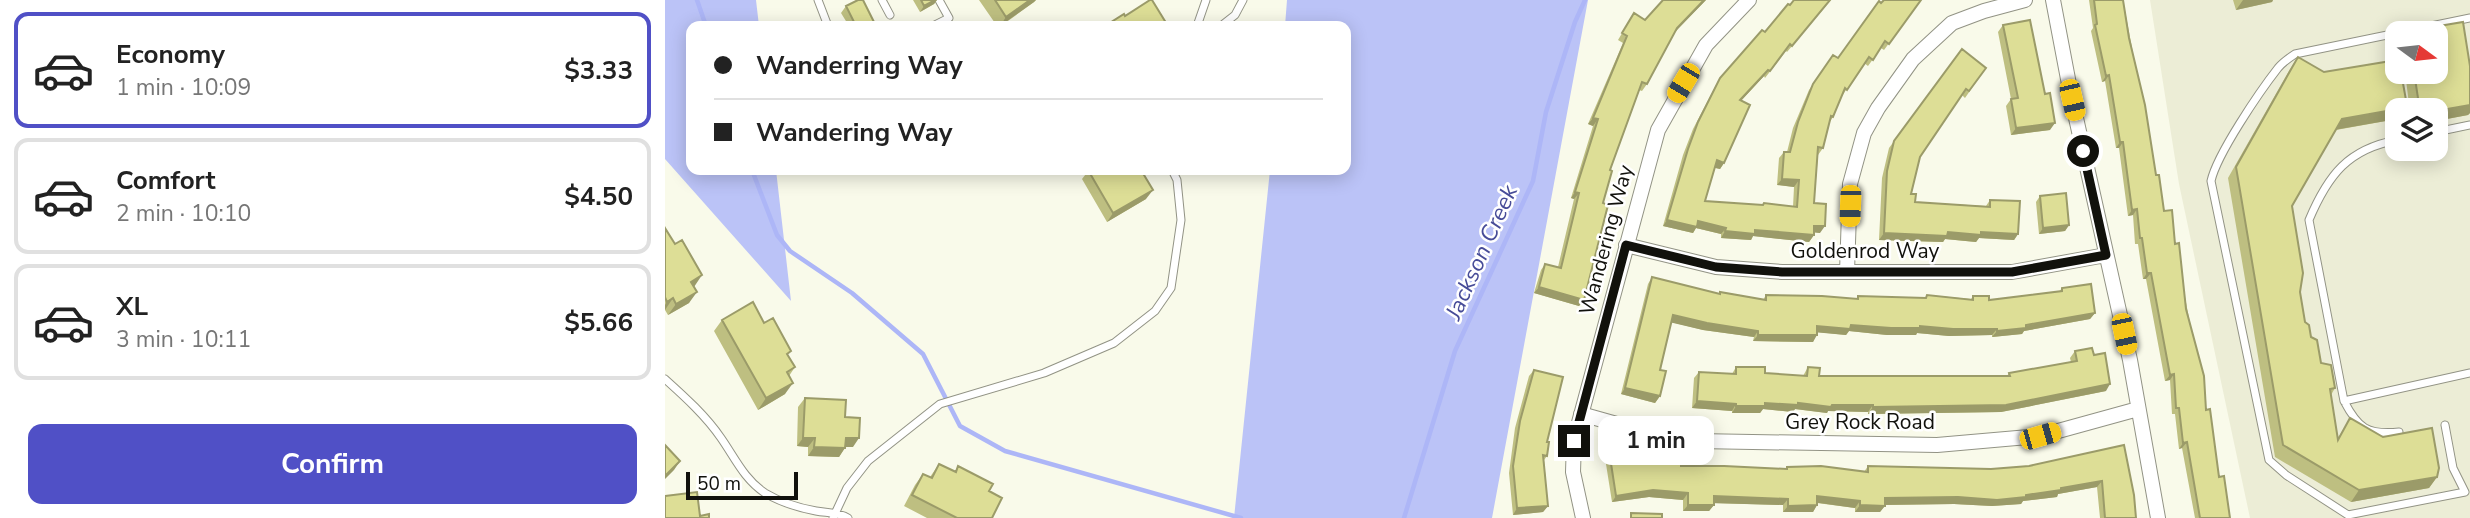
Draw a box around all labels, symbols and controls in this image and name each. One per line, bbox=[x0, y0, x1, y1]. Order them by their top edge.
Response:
north arrow bbox=[2385, 21, 2448, 84]
map controls bbox=[2385, 21, 2448, 161]
text: Economy bbox=[116, 37, 225, 72]
icon: car bbox=[32, 39, 95, 102]
text: Wanderring Way bbox=[756, 48, 963, 83]
text: $3.33 bbox=[564, 53, 633, 88]
car bbox=[1664, 60, 1703, 106]
text: 1 min · 10:09 bbox=[116, 72, 251, 103]
car bbox=[2058, 77, 2087, 123]
button: layers bbox=[2385, 98, 2448, 161]
text: Wandering Way bbox=[756, 115, 952, 150]
route start bbox=[2067, 135, 2099, 167]
street label: Wandering Way bbox=[1573, 162, 1640, 318]
text: Comfort bbox=[116, 163, 216, 198]
icon: car bbox=[32, 165, 95, 228]
text: $4.50 bbox=[564, 179, 633, 214]
water label: Jackson Creek bbox=[1438, 180, 1525, 325]
car bbox=[1839, 185, 1862, 227]
text: 2 min · 10:10 bbox=[116, 198, 251, 229]
street label: Goldenrod Way bbox=[1791, 237, 1940, 265]
text: XL bbox=[116, 289, 148, 324]
icon: car bbox=[32, 291, 95, 354]
text: $5.66 bbox=[564, 305, 633, 340]
car bbox=[2110, 311, 2139, 357]
text: 3 min · 10:11 bbox=[116, 324, 251, 355]
street label: Grey Rock Road bbox=[1785, 408, 1935, 436]
callout: 1 min bbox=[1599, 416, 1714, 466]
car bbox=[2017, 420, 2064, 452]
button: Confirm bbox=[28, 424, 637, 504]
route end bbox=[1558, 425, 1590, 457]
text: 1 min bbox=[1626, 425, 1686, 456]
scale bar bbox=[686, 469, 798, 501]
text: 50 m bbox=[697, 471, 741, 497]

